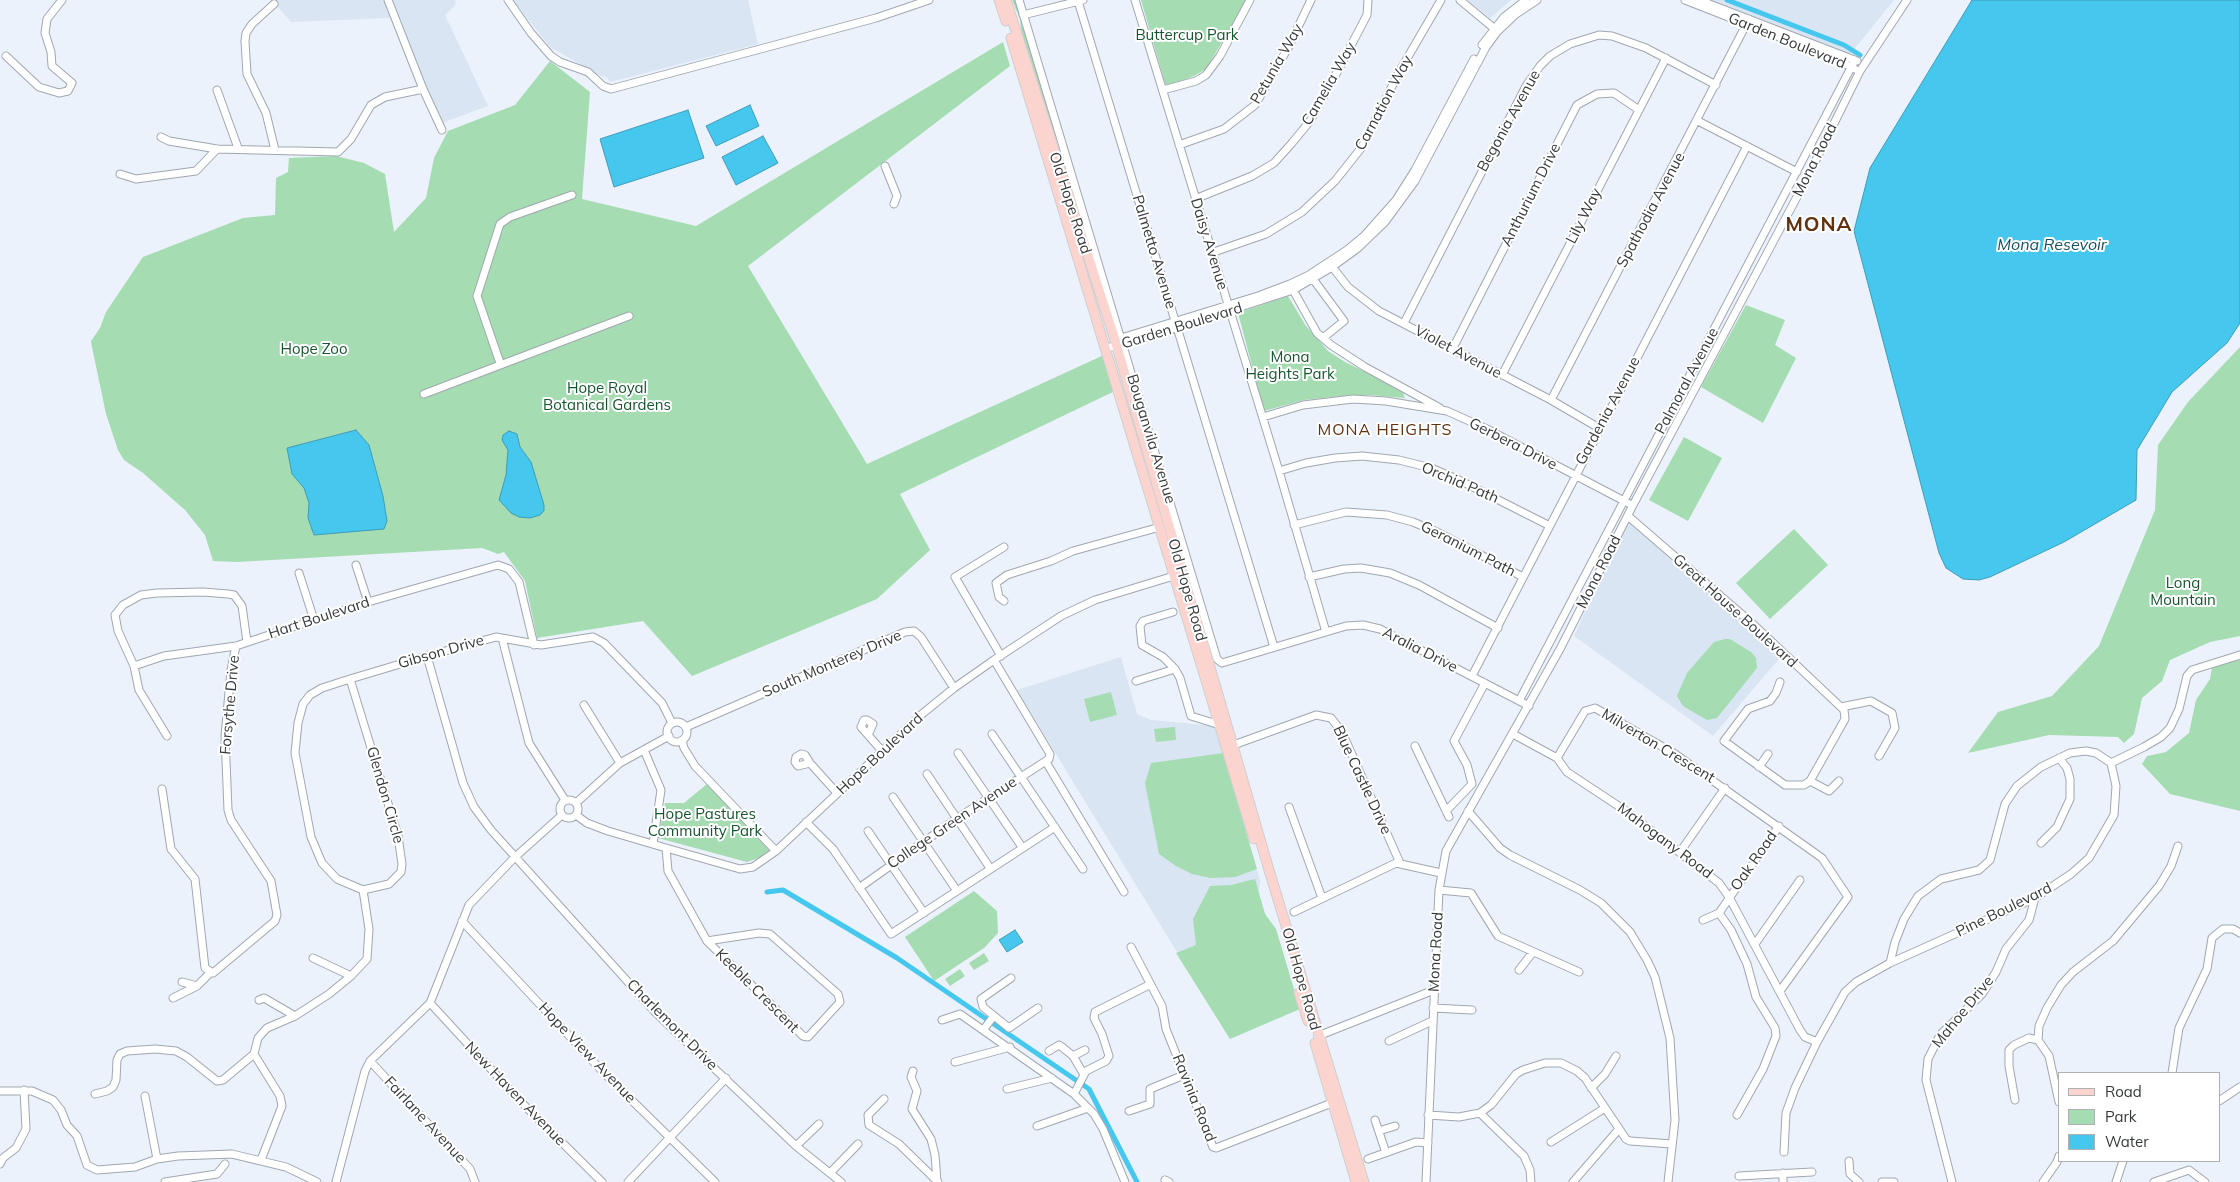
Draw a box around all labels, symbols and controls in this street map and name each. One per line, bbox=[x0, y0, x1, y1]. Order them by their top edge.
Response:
street label: Garden Boulevard bbox=[1725, 9, 1849, 73]
street label: Petunia Way bbox=[1247, 21, 1307, 107]
park label: Buttercup Park bbox=[1135, 26, 1239, 44]
street label: Camelia Way bbox=[1298, 39, 1360, 129]
street label: Carnation Way bbox=[1351, 52, 1417, 154]
street label: Begonia Avenue bbox=[1474, 67, 1544, 175]
street label: Mona Road bbox=[1789, 120, 1841, 200]
street label: Anthurium Drive bbox=[1497, 140, 1565, 250]
street label: Spathodia Avenue bbox=[1613, 149, 1689, 271]
street label: Old Hope Road bbox=[1045, 150, 1095, 256]
street label: Lily Way bbox=[1562, 185, 1606, 247]
street label: Palmetto Avenue bbox=[1128, 193, 1180, 311]
street label: Daisy Avenue bbox=[1186, 196, 1232, 292]
district label: MONA bbox=[1785, 213, 1853, 237]
water label: Mona Resevoir bbox=[1997, 235, 2107, 255]
street label: Garden Boulevard bbox=[1119, 299, 1245, 353]
street label: Violet Avenue bbox=[1412, 322, 1504, 382]
street label: Palmoral Avenue bbox=[1651, 325, 1723, 437]
park label: Hope Zoo bbox=[281, 340, 347, 358]
park label: Mona Heights Park bbox=[1245, 348, 1335, 383]
street label: Gardenia Avenue bbox=[1572, 354, 1644, 468]
street label: Bouganvila Avenue bbox=[1123, 372, 1179, 506]
park label: Hope Royal Botanical Gardens bbox=[543, 379, 671, 414]
street label: Gerbera Drive bbox=[1466, 414, 1560, 474]
district label: MONA HEIGHTS bbox=[1316, 420, 1454, 440]
street label: Orchid Path bbox=[1419, 459, 1501, 507]
street label: Geranium Path bbox=[1418, 517, 1518, 581]
street label: Mona Road bbox=[1573, 532, 1625, 612]
street label: Old Hope Road bbox=[1164, 537, 1210, 643]
street label: Great House Boulevard bbox=[1669, 550, 1801, 672]
park label: Long Mountain bbox=[2150, 574, 2216, 609]
street label: Hart Boulevard bbox=[266, 593, 372, 643]
street label: Aralia Drive bbox=[1380, 623, 1460, 677]
street label: South Monterey Drive bbox=[760, 626, 904, 702]
street label: Gibson Drive bbox=[396, 631, 486, 673]
street label: Forsythe Drive bbox=[217, 654, 243, 756]
street label: Milverton Crescent bbox=[1598, 705, 1718, 787]
street label: Hope Boulevard bbox=[833, 709, 927, 799]
street label: Blue Castle Drive bbox=[1329, 723, 1395, 837]
street label: Glendon Circle bbox=[363, 744, 407, 846]
street label: College Green Avenue bbox=[884, 773, 1020, 873]
street label: Mahogany Road bbox=[1614, 799, 1716, 883]
park label: Hope Pastures Community Park bbox=[648, 805, 762, 840]
street label: Oak Road bbox=[1727, 828, 1781, 894]
street label: Pine Boulevard bbox=[1953, 879, 2055, 941]
street label: Mona Road bbox=[1425, 912, 1447, 992]
street label: Old Hope Road bbox=[1278, 926, 1324, 1032]
street label: Keeble Crescent bbox=[711, 945, 803, 1037]
street label: Mahoe Drive bbox=[1928, 972, 1998, 1052]
street label: Charlemont Drive bbox=[623, 976, 721, 1074]
street label: Hope View Avenue bbox=[535, 999, 639, 1107]
street label: New Haven Avenue bbox=[461, 1038, 569, 1150]
street label: Ravinia Road bbox=[1168, 1052, 1220, 1144]
legend bbox=[2058, 1072, 2220, 1162]
street label: Fairlane Avenue bbox=[380, 1073, 470, 1167]
text: Road bbox=[2105, 1082, 2142, 1101]
text: Park bbox=[2105, 1107, 2137, 1126]
text: Water bbox=[2105, 1132, 2149, 1151]

